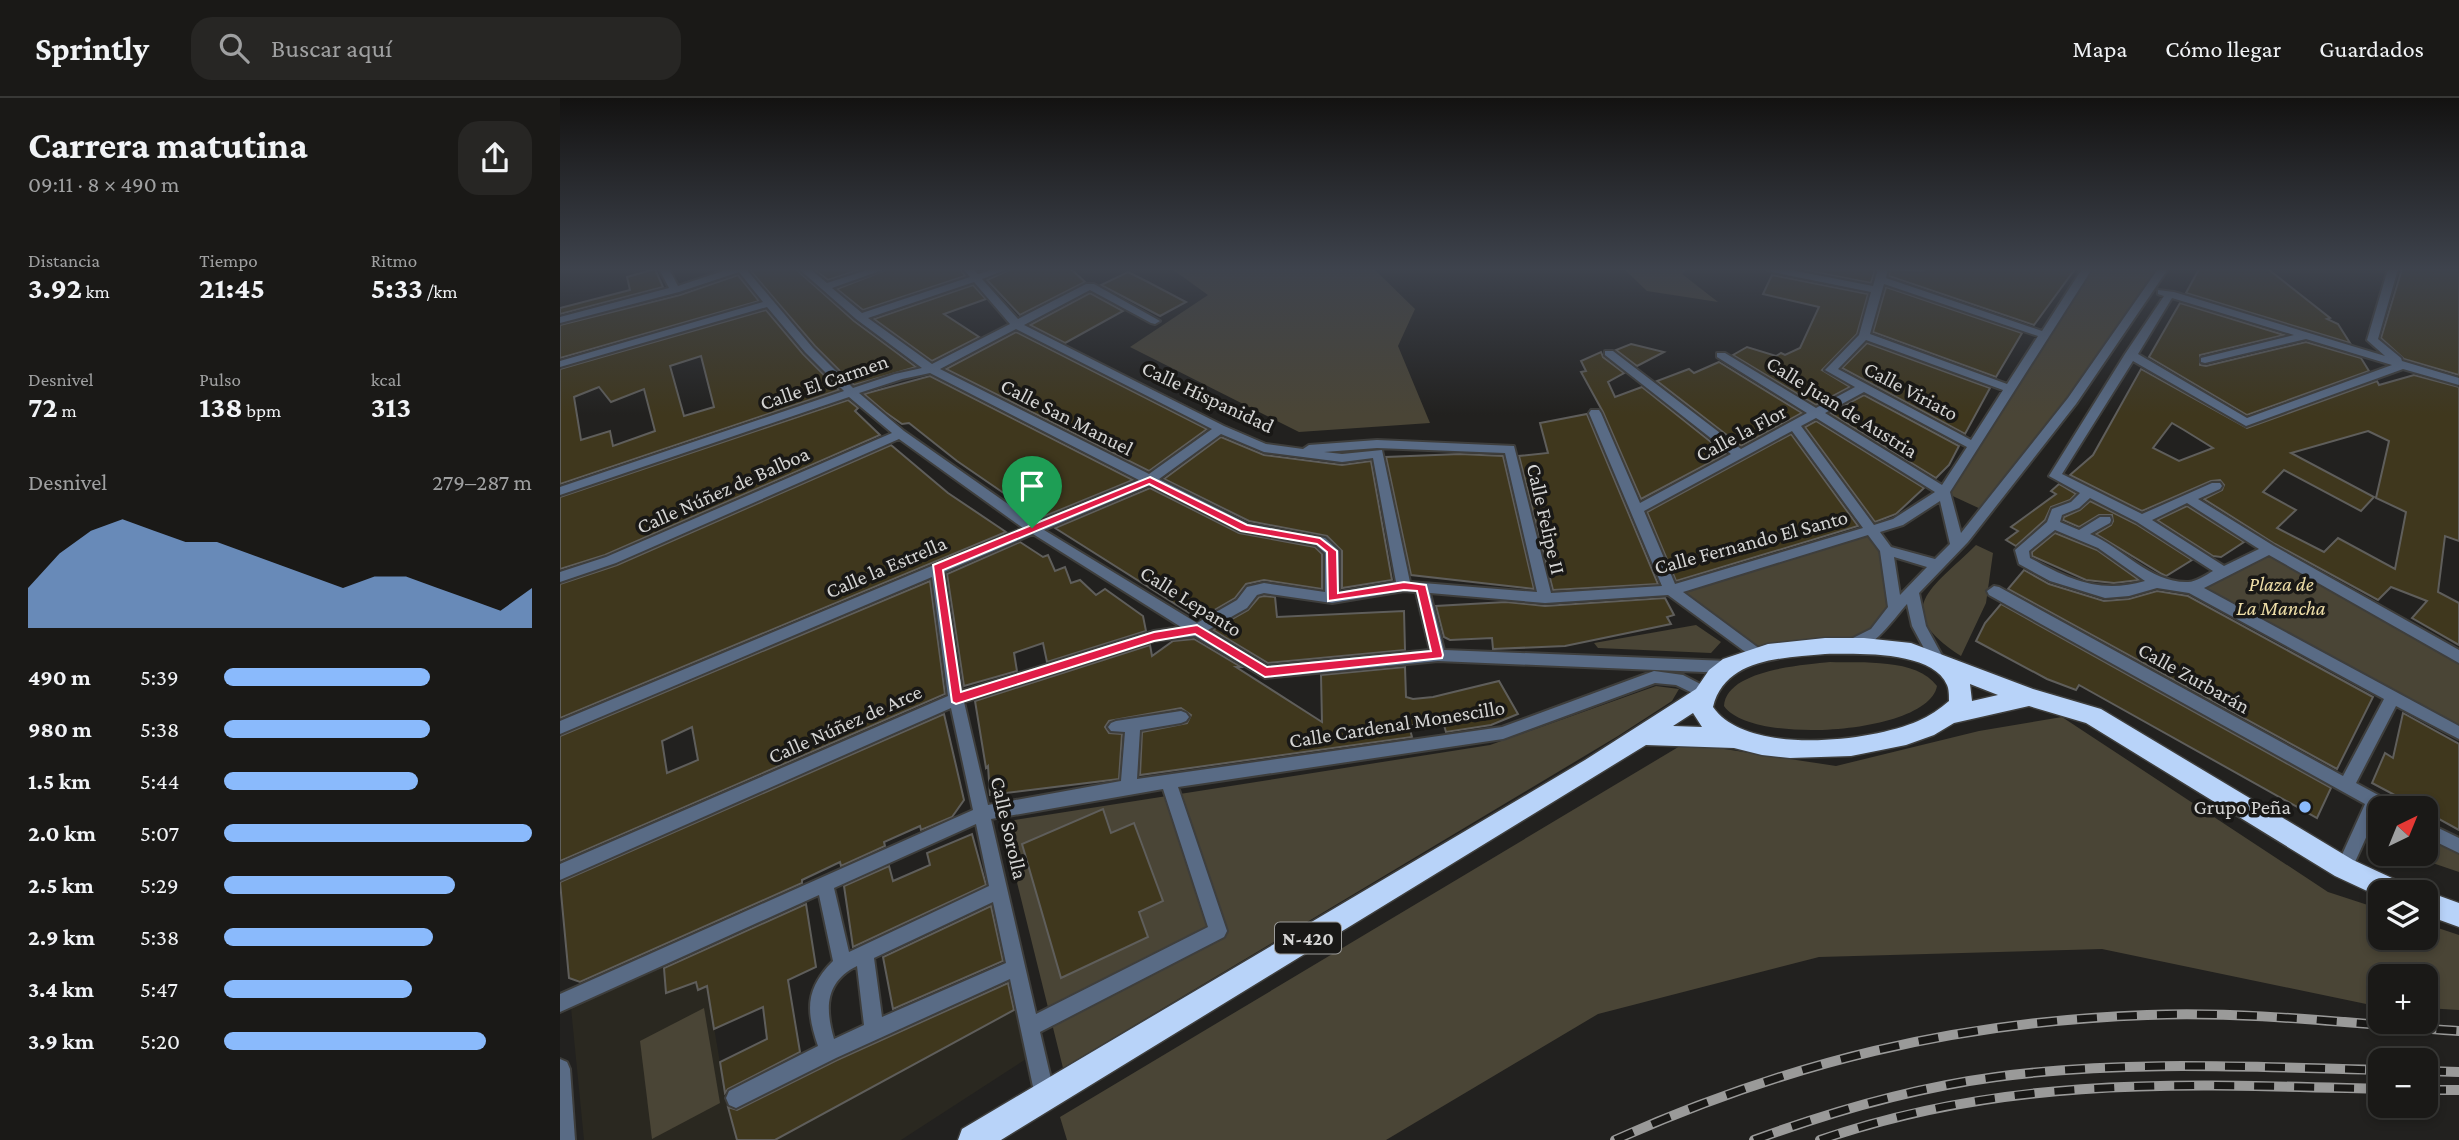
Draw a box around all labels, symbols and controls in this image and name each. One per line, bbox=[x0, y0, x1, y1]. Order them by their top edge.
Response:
search box bbox=[191, 17, 681, 80]
icon: search bbox=[215, 29, 253, 67]
text: Sprintly bbox=[35, 30, 149, 67]
text: Buscar aquí bbox=[271, 34, 392, 63]
text: Mapa bbox=[2073, 35, 2127, 62]
text: Cómo llegar bbox=[2165, 35, 2281, 62]
text: Guardados bbox=[2319, 35, 2424, 62]
button: share bbox=[458, 121, 532, 195]
text: Carrera matutina bbox=[28, 124, 308, 166]
text: 09:11 · 8 × 490 m bbox=[28, 171, 180, 197]
text: Distancia bbox=[28, 250, 100, 271]
text: Tiempo bbox=[199, 250, 258, 271]
text: Ritmo bbox=[371, 250, 417, 271]
text: 3.92 bbox=[28, 271, 82, 304]
text: 21:45 bbox=[199, 271, 265, 304]
text: 5:33 bbox=[371, 271, 423, 304]
text: km bbox=[82, 281, 110, 302]
text: /km bbox=[423, 281, 458, 302]
street label: Calle El Carmen bbox=[757, 349, 891, 415]
street label: Calle Juan de Austria bbox=[1762, 351, 1922, 463]
street label: Calle Hispanidad bbox=[1138, 356, 1278, 438]
street label: Calle Viriato bbox=[1860, 356, 1962, 426]
text: Desnivel bbox=[28, 369, 94, 390]
text: Pulso bbox=[199, 369, 241, 390]
text: kcal bbox=[371, 369, 401, 390]
street label: Calle San Manuel bbox=[997, 373, 1137, 461]
text: 72 bbox=[28, 390, 58, 423]
text: 138 bbox=[199, 390, 243, 423]
text: 313 bbox=[371, 390, 411, 423]
street label: Calle la Flor bbox=[1692, 399, 1791, 467]
text: m bbox=[58, 400, 77, 421]
text: bpm bbox=[243, 400, 281, 421]
street label: Calle Núñez de Balboa bbox=[633, 441, 813, 539]
pin bbox=[1002, 456, 1062, 528]
street label: Calle Felipe II bbox=[1522, 461, 1570, 577]
icon: arrive bbox=[1013, 467, 1051, 505]
text: Desnivel bbox=[28, 469, 107, 495]
text: 279–287 m bbox=[432, 469, 532, 495]
street label: Calle Fernando El Santo bbox=[1652, 505, 1850, 579]
street label: Calle la Estrella bbox=[822, 531, 950, 603]
street label: Calle Lepanto bbox=[1136, 560, 1246, 642]
park label: Plaza de La Mancha bbox=[2236, 572, 2326, 620]
street label: Calle Zurbarán bbox=[2134, 637, 2254, 719]
text: 490 m bbox=[28, 664, 91, 690]
text: 5:39 bbox=[140, 664, 179, 690]
street label: Calle Núñez de Arce bbox=[765, 679, 925, 769]
street label: Calle Cardenal Monescillo bbox=[1287, 695, 1507, 753]
text: 980 m bbox=[28, 716, 92, 742]
text: 5:38 bbox=[140, 716, 179, 742]
text: 1.5 km bbox=[28, 768, 91, 794]
text: 5:44 bbox=[140, 768, 180, 794]
street label: Calle Sorolla bbox=[986, 774, 1033, 882]
place label: Grupo Peña bbox=[2193, 795, 2291, 819]
north arrow bbox=[2368, 796, 2438, 866]
map controls bbox=[2368, 796, 2438, 1118]
marker: Grupo Peña bbox=[2297, 799, 2313, 815]
text: 2.0 km bbox=[28, 820, 96, 846]
text: 5:07 bbox=[140, 820, 179, 846]
text: 2.5 km bbox=[28, 872, 94, 898]
text: 5:29 bbox=[140, 872, 179, 898]
button: layers bbox=[2368, 880, 2438, 950]
road number: N-420 bbox=[1275, 922, 1341, 954]
text: 2.9 km bbox=[28, 924, 95, 950]
text: 5:38 bbox=[140, 924, 179, 950]
button: + bbox=[2368, 964, 2438, 1034]
text: 3.4 km bbox=[28, 976, 94, 1002]
text: 5:47 bbox=[140, 976, 178, 1002]
text: 3.9 km bbox=[28, 1028, 94, 1054]
text: 5:20 bbox=[140, 1028, 180, 1054]
button: − bbox=[2368, 1048, 2438, 1118]

